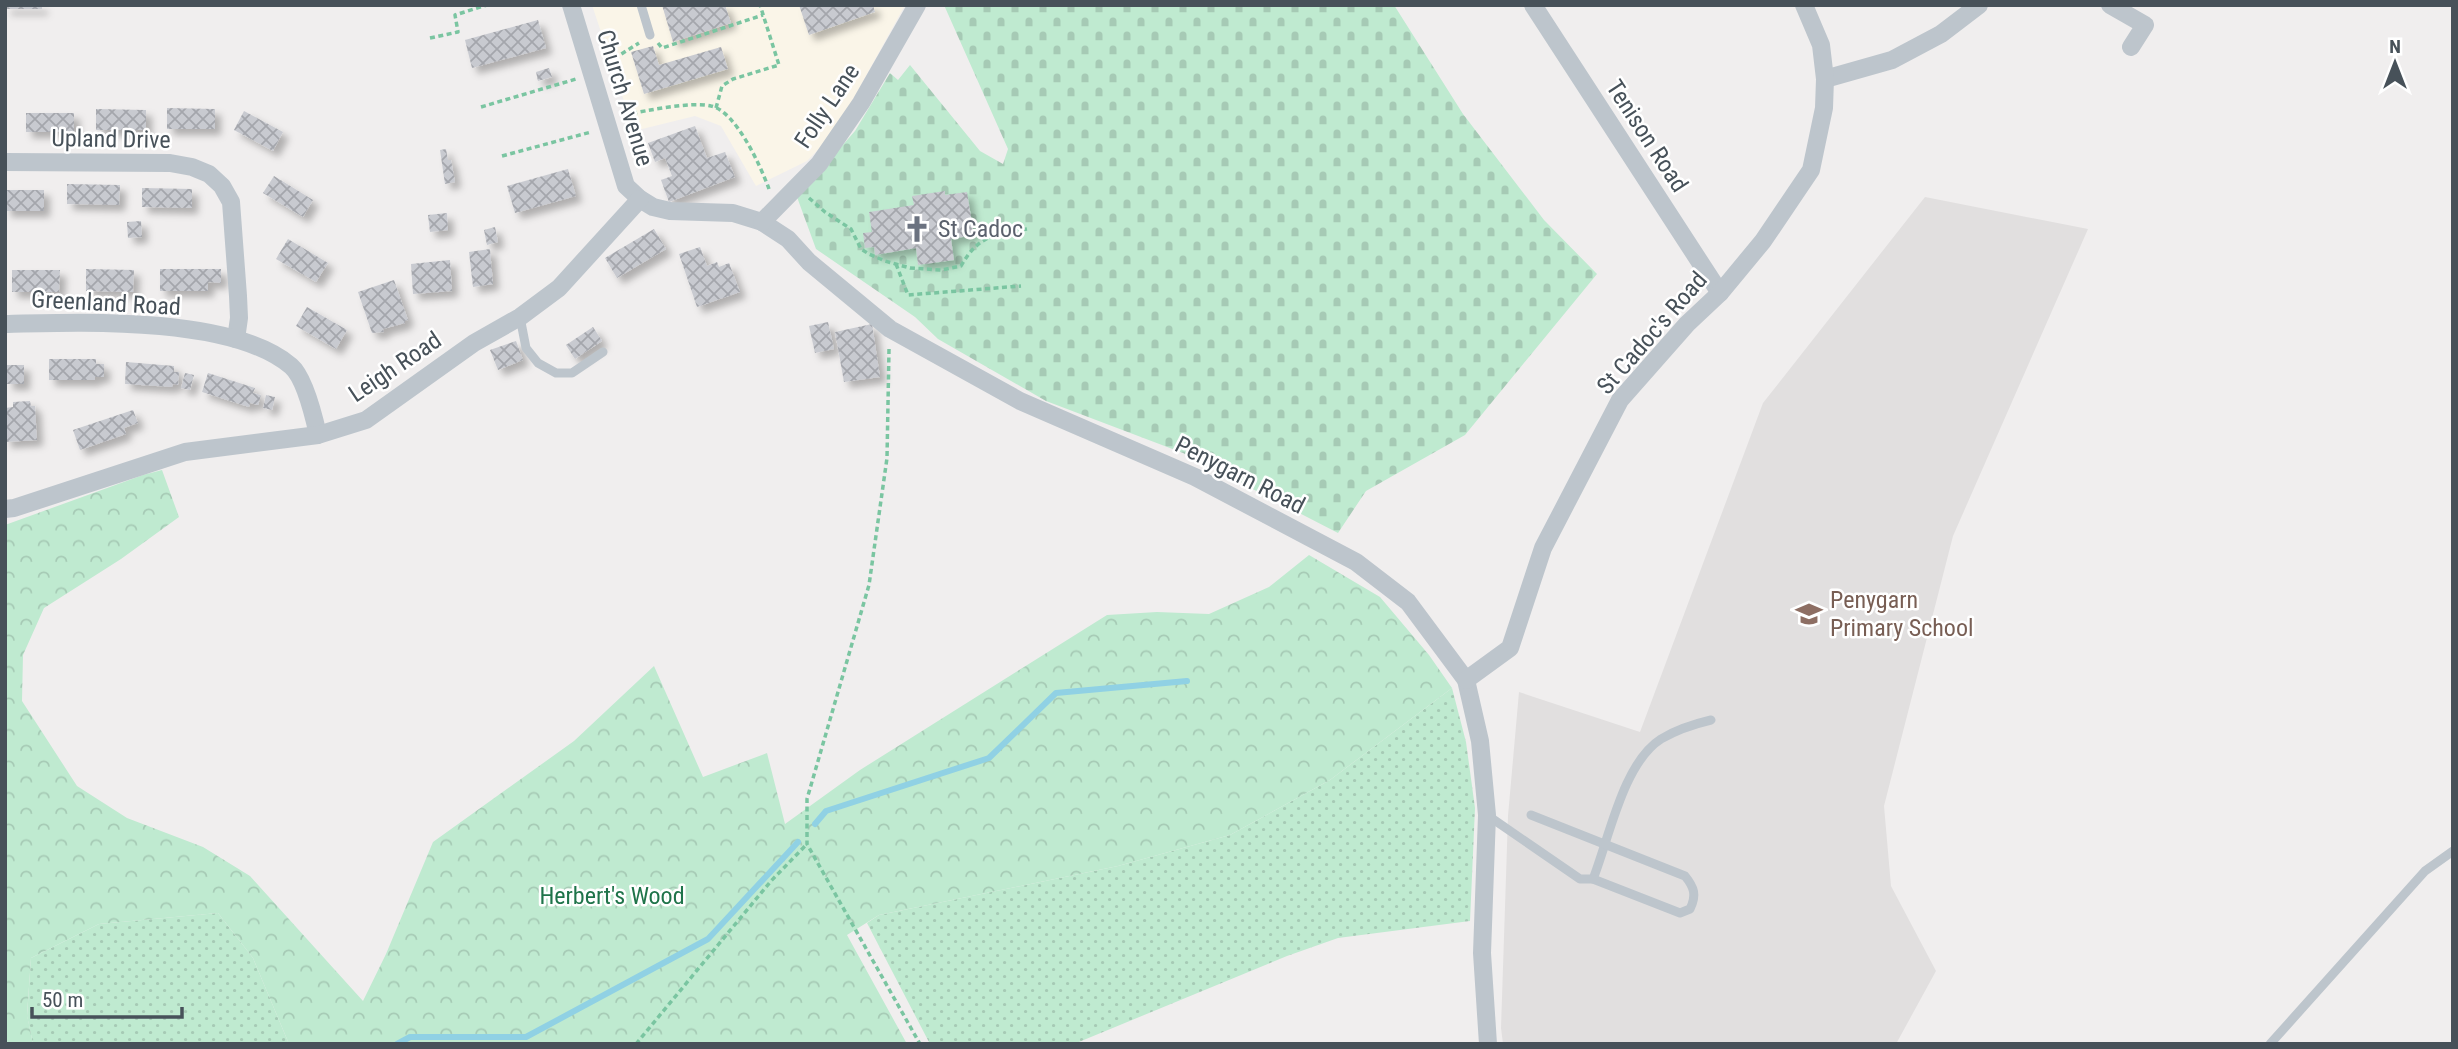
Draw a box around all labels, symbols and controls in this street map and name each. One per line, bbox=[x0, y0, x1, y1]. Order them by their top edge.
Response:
street label: Church Avenue bbox=[591, 26, 659, 170]
north arrow bbox=[2360, 28, 2430, 98]
text: N bbox=[2389, 35, 2401, 58]
street label: Folly Lane bbox=[789, 59, 865, 153]
street label: Tenison Road bbox=[1600, 75, 1694, 197]
street label: Upland Drive bbox=[51, 124, 171, 154]
church icon: St Cadoc bbox=[902, 214, 932, 244]
place label: St Cadoc bbox=[938, 215, 1023, 243]
street label: St Cadoc's Road bbox=[1591, 266, 1713, 400]
street label: Greenland Road bbox=[31, 285, 181, 321]
street label: Leigh Road bbox=[344, 326, 446, 408]
street label: Penygarn Road bbox=[1170, 430, 1310, 520]
place label: Penygarn Primary School bbox=[1830, 586, 1973, 642]
school or university icon: Penygarn Primary School bbox=[1794, 599, 1824, 629]
park label: Herbert's Wood bbox=[539, 882, 685, 910]
scale bar bbox=[32, 976, 182, 1020]
text: 50 m bbox=[42, 988, 83, 1012]

